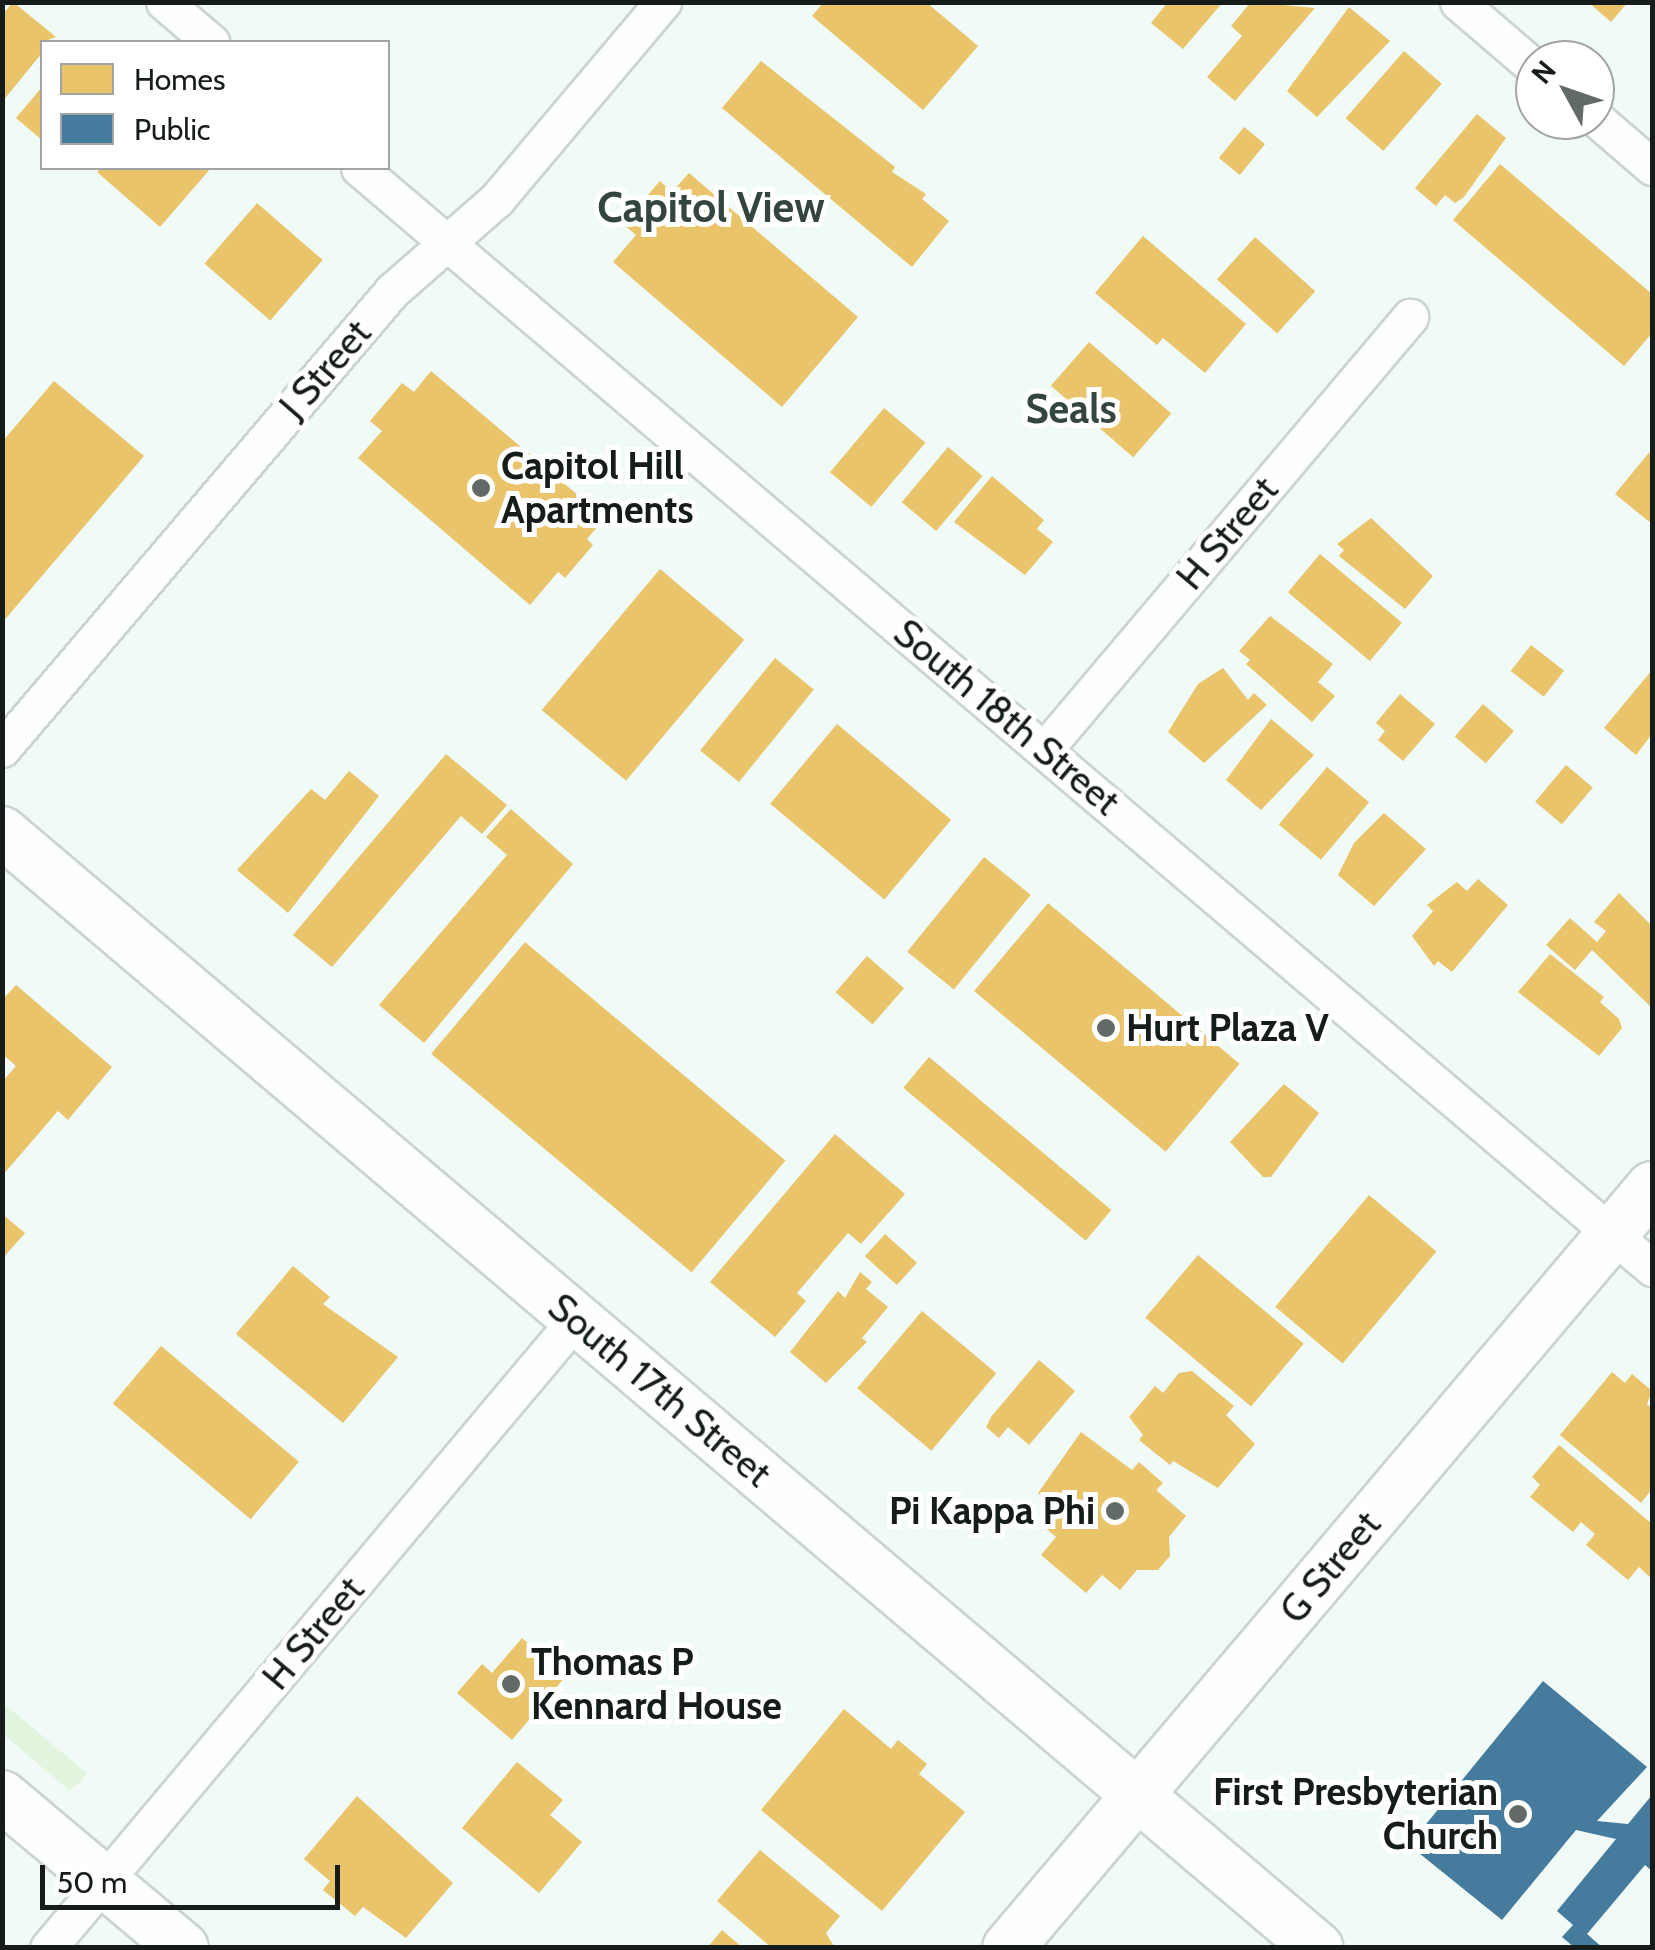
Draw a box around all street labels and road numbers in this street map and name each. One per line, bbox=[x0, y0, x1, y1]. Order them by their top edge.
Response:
street label: J Street bbox=[270, 310, 380, 428]
street label: H Street bbox=[1167, 467, 1287, 599]
street label: South 18th Street bbox=[885, 610, 1129, 824]
street label: South 17th Street bbox=[540, 1284, 780, 1496]
street label: G Street bbox=[1270, 1502, 1390, 1632]
street label: H Street bbox=[253, 1567, 373, 1699]

